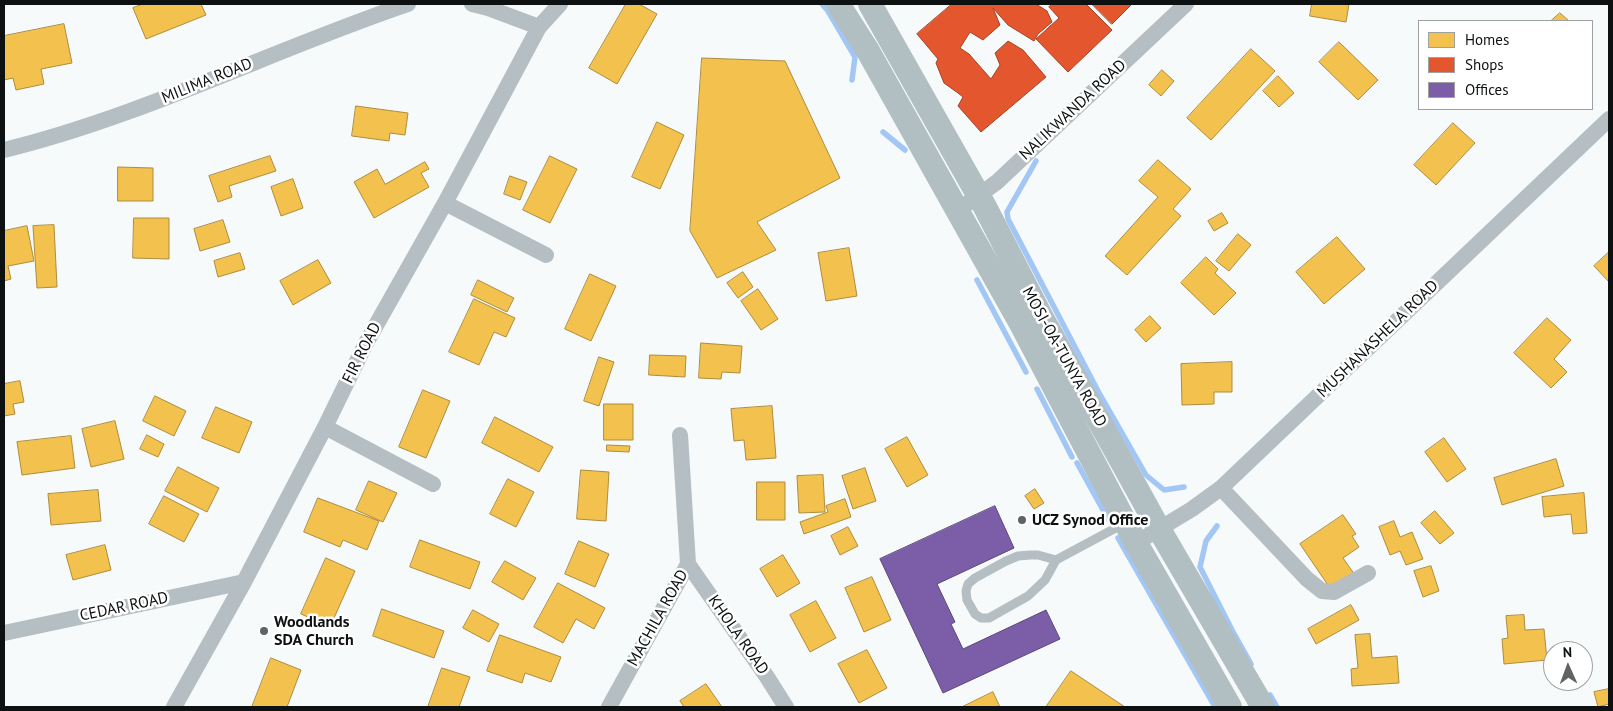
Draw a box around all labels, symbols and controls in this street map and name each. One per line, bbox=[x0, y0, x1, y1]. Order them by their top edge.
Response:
legend bbox=[1418, 20, 1593, 110]
text: Homes bbox=[1465, 30, 1509, 49]
street label: MILIMA ROAD bbox=[159, 54, 255, 108]
text: Shops bbox=[1465, 55, 1504, 74]
street label: NALIKWANDA ROAD bbox=[1016, 56, 1130, 164]
text: Offices bbox=[1465, 80, 1509, 99]
street label: MUSHANASHELA ROAD bbox=[1313, 276, 1443, 402]
street label: MOSI-OA-TUNYA ROAD bbox=[1018, 284, 1110, 430]
street label: FIR ROAD bbox=[338, 319, 386, 387]
place label: UCZ Synod Office bbox=[1032, 510, 1148, 530]
marker: UCZ Synod Office bbox=[1016, 514, 1028, 526]
street label: MACHILA ROAD bbox=[624, 566, 692, 670]
street label: CEDAR ROAD bbox=[78, 588, 170, 626]
street label: KHOLA ROAD bbox=[704, 592, 772, 678]
place label: Woodlands SDA Church bbox=[274, 612, 354, 650]
marker: Woodlands SDA Church bbox=[258, 625, 270, 637]
north arrow bbox=[1543, 641, 1593, 691]
text: N bbox=[1563, 643, 1572, 661]

